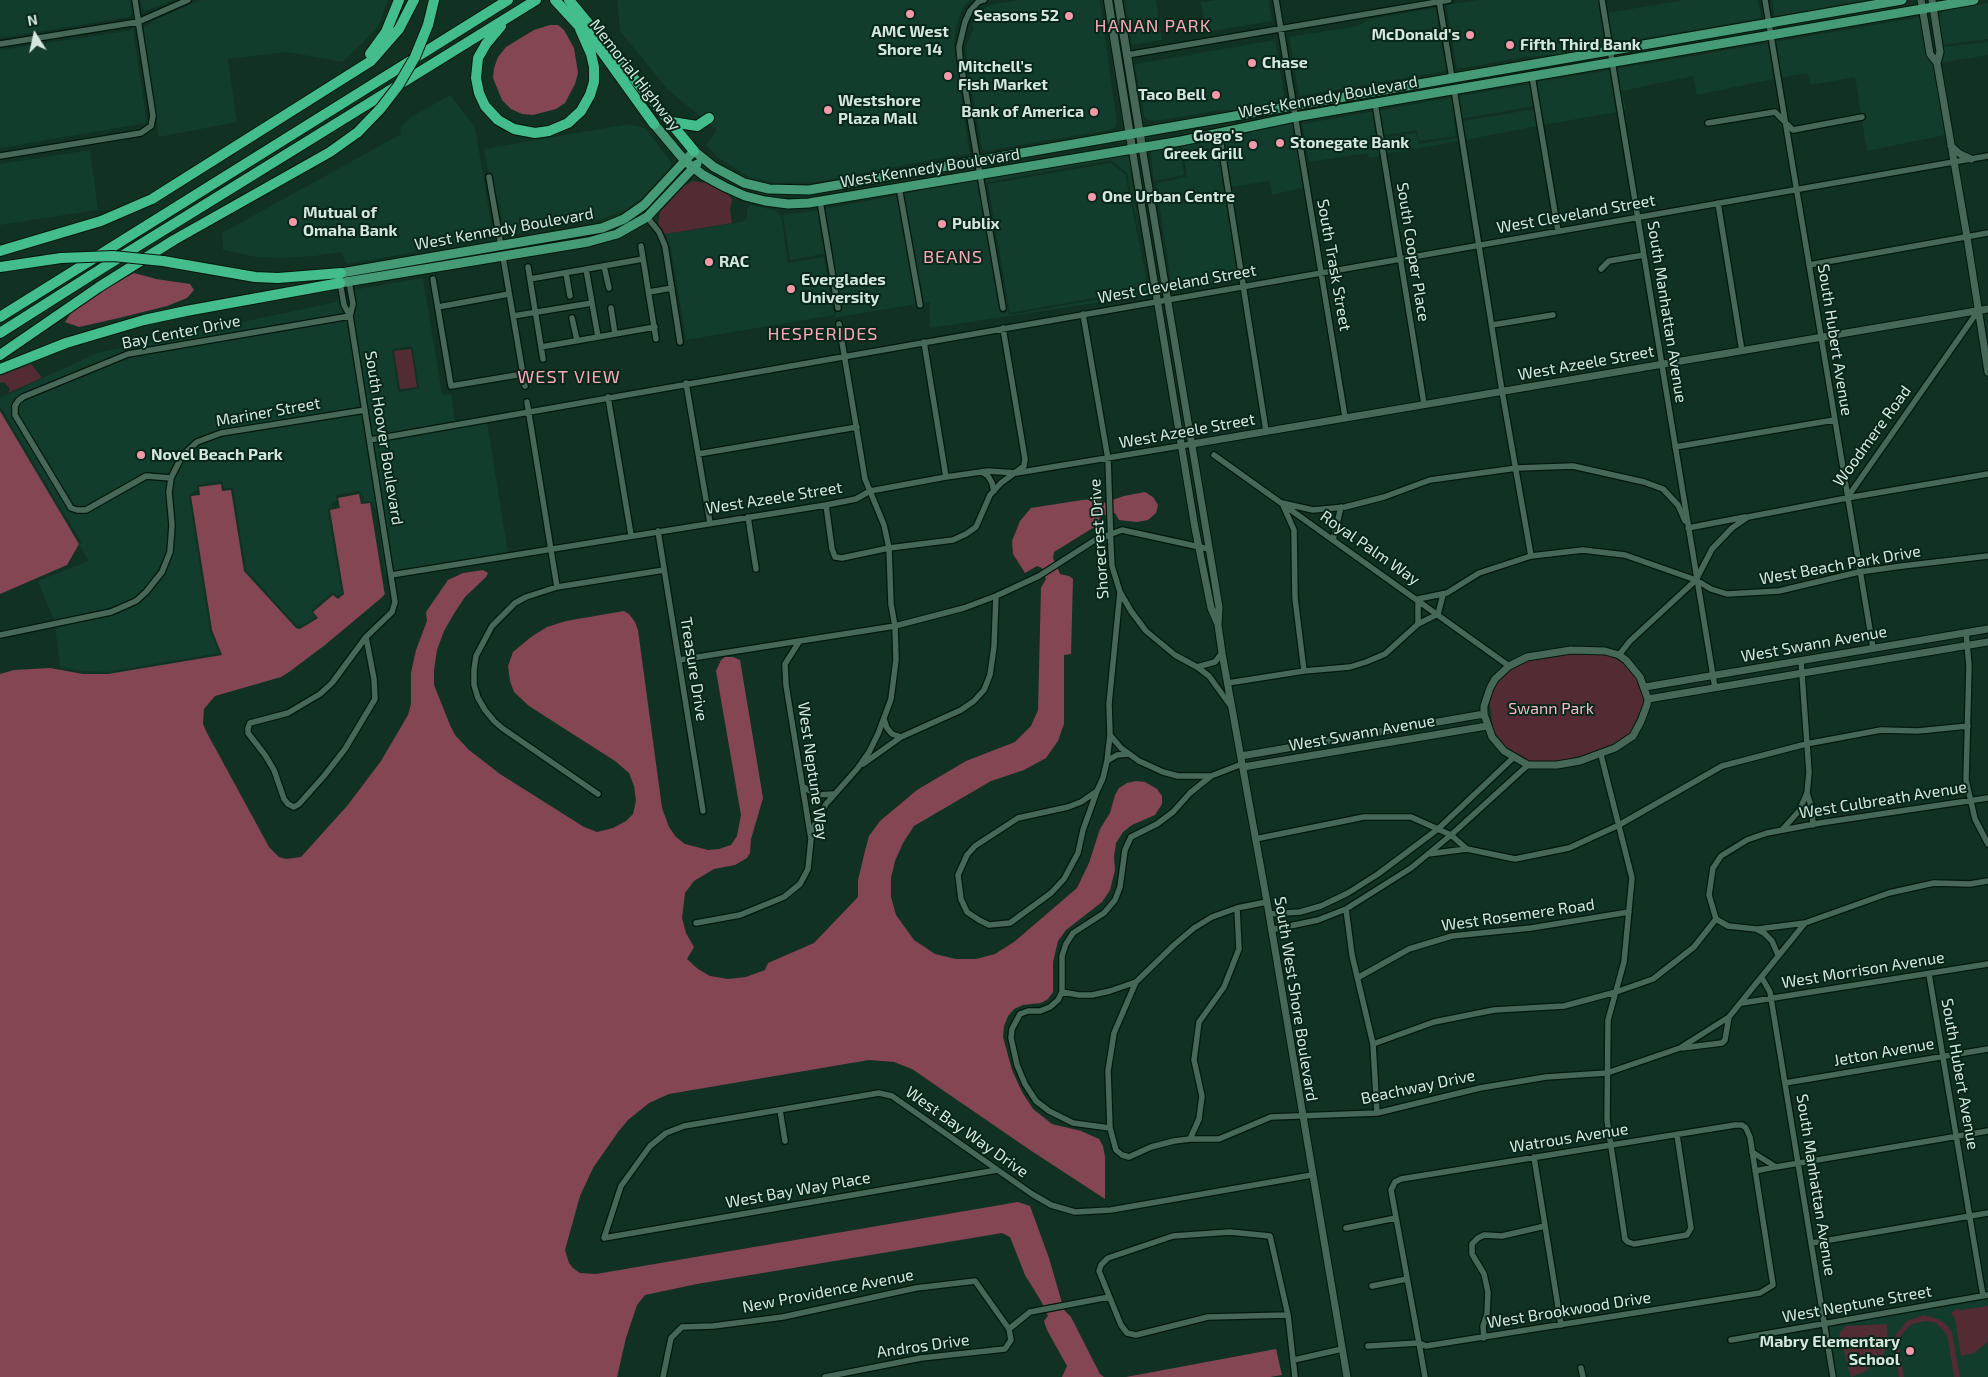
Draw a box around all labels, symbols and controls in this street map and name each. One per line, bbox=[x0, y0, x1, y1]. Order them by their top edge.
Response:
place label: Seasons 52 bbox=[974, 6, 1059, 26]
marker: AMC West Shore 14 bbox=[904, 8, 916, 20]
north arrow bbox=[10, 10, 60, 60]
text: N bbox=[26, 10, 39, 29]
marker: Seasons 52 bbox=[1063, 10, 1075, 22]
street label: Memorial Highway bbox=[585, 15, 685, 135]
district label: HANAN PARK bbox=[1093, 15, 1213, 37]
place label: AMC West Shore 14 bbox=[871, 22, 949, 60]
place label: McDonald's bbox=[1371, 25, 1460, 45]
marker: McDonald's bbox=[1464, 29, 1476, 41]
place label: Fifth Third Bank bbox=[1520, 35, 1641, 55]
marker: Fifth Third Bank bbox=[1504, 39, 1516, 51]
place label: Chase bbox=[1262, 53, 1308, 73]
place label: Mitchell's Fish Market bbox=[958, 57, 1048, 95]
marker: Chase bbox=[1246, 57, 1258, 69]
marker: Mitchell's Fish Market bbox=[942, 70, 954, 82]
street label: West Kennedy Boulevard bbox=[1237, 72, 1419, 122]
place label: Taco Bell bbox=[1138, 85, 1206, 105]
marker: Taco Bell bbox=[1210, 89, 1222, 101]
place label: Westshore Plaza Mall bbox=[838, 91, 921, 129]
place label: Bank of America bbox=[961, 102, 1084, 122]
marker: Westshore Plaza Mall bbox=[822, 104, 834, 116]
marker: Bank of America bbox=[1088, 106, 1100, 118]
place label: Gogo's Greek Grill bbox=[1163, 126, 1243, 164]
place label: Stonegate Bank bbox=[1290, 133, 1409, 153]
marker: Stonegate Bank bbox=[1274, 137, 1286, 149]
marker: Gogo's Greek Grill bbox=[1247, 139, 1259, 151]
street label: West Kennedy Boulevard bbox=[839, 144, 1021, 192]
street label: South Cooper Place bbox=[1393, 181, 1433, 323]
place label: One Urban Centre bbox=[1102, 187, 1235, 207]
marker: One Urban Centre bbox=[1086, 191, 1098, 203]
street label: West Cleveland Street bbox=[1495, 191, 1657, 237]
street label: South Trask Street bbox=[1313, 198, 1355, 332]
place label: Mutual of Omaha Bank bbox=[303, 203, 397, 241]
street label: West Kennedy Boulevard bbox=[413, 204, 595, 254]
place label: Publix bbox=[952, 214, 1000, 234]
marker: Mutual of Omaha Bank bbox=[287, 216, 299, 228]
marker: Publix bbox=[936, 218, 948, 230]
street label: South Manhattan Avenue bbox=[1643, 220, 1691, 404]
district label: BEANS bbox=[922, 246, 984, 268]
place label: RAC bbox=[719, 252, 749, 272]
marker: RAC bbox=[703, 256, 715, 268]
street label: West Cleveland Street bbox=[1096, 261, 1258, 307]
street label: South Hubert Avenue bbox=[1814, 263, 1856, 417]
place label: Everglades University bbox=[801, 270, 886, 308]
marker: Everglades University bbox=[785, 283, 797, 295]
street label: Bay Center Drive bbox=[120, 311, 242, 353]
district label: HESPERIDES bbox=[766, 323, 880, 345]
street label: West Azeele Street bbox=[1516, 342, 1656, 384]
street label: South Hoover Boulevard bbox=[361, 350, 407, 526]
district label: WEST VIEW bbox=[516, 366, 622, 388]
street label: Woodmere Road bbox=[1829, 382, 1915, 490]
street label: Mariner Street bbox=[214, 393, 322, 431]
street label: West Azeele Street bbox=[1117, 410, 1257, 452]
place label: Novel Beach Park bbox=[151, 445, 283, 465]
marker: Novel Beach Park bbox=[135, 449, 147, 461]
street label: West Azeele Street bbox=[704, 478, 844, 518]
street label: Shorecrest Drive bbox=[1085, 478, 1113, 600]
street label: Royal Palm Way bbox=[1317, 507, 1423, 589]
street label: West Beach Park Drive bbox=[1758, 541, 1922, 589]
street label: Treasure Drive bbox=[676, 616, 712, 722]
street label: West Swann Avenue bbox=[1740, 622, 1888, 666]
park label: Swann Park bbox=[1508, 699, 1594, 719]
street label: West Neptune Way bbox=[794, 701, 832, 841]
street label: West Swann Avenue bbox=[1288, 711, 1436, 755]
street label: West Culbreath Avenue bbox=[1798, 777, 1968, 823]
street label: South West Shore Boulevard bbox=[1270, 895, 1322, 1103]
street label: West Rosemere Road bbox=[1440, 895, 1596, 935]
street label: West Morrison Avenue bbox=[1780, 948, 1946, 992]
street label: South Hubert Avenue bbox=[1937, 997, 1983, 1151]
street label: Jetton Avenue bbox=[1832, 1034, 1936, 1070]
street label: Beachway Drive bbox=[1359, 1066, 1477, 1108]
street label: West Bay Way Drive bbox=[902, 1082, 1032, 1182]
street label: South Manhattan Avenue bbox=[1792, 1093, 1840, 1277]
street label: Watrous Avenue bbox=[1508, 1119, 1630, 1157]
street label: West Bay Way Place bbox=[724, 1168, 872, 1212]
street label: New Providence Avenue bbox=[741, 1265, 915, 1317]
street label: West Neptune Street bbox=[1781, 1281, 1933, 1327]
street label: West Brookwood Drive bbox=[1486, 1288, 1652, 1332]
street label: Andros Drive bbox=[875, 1330, 971, 1362]
place label: Mabry Elementary School bbox=[1760, 1332, 1900, 1370]
marker: Mabry Elementary School bbox=[1904, 1345, 1916, 1357]

